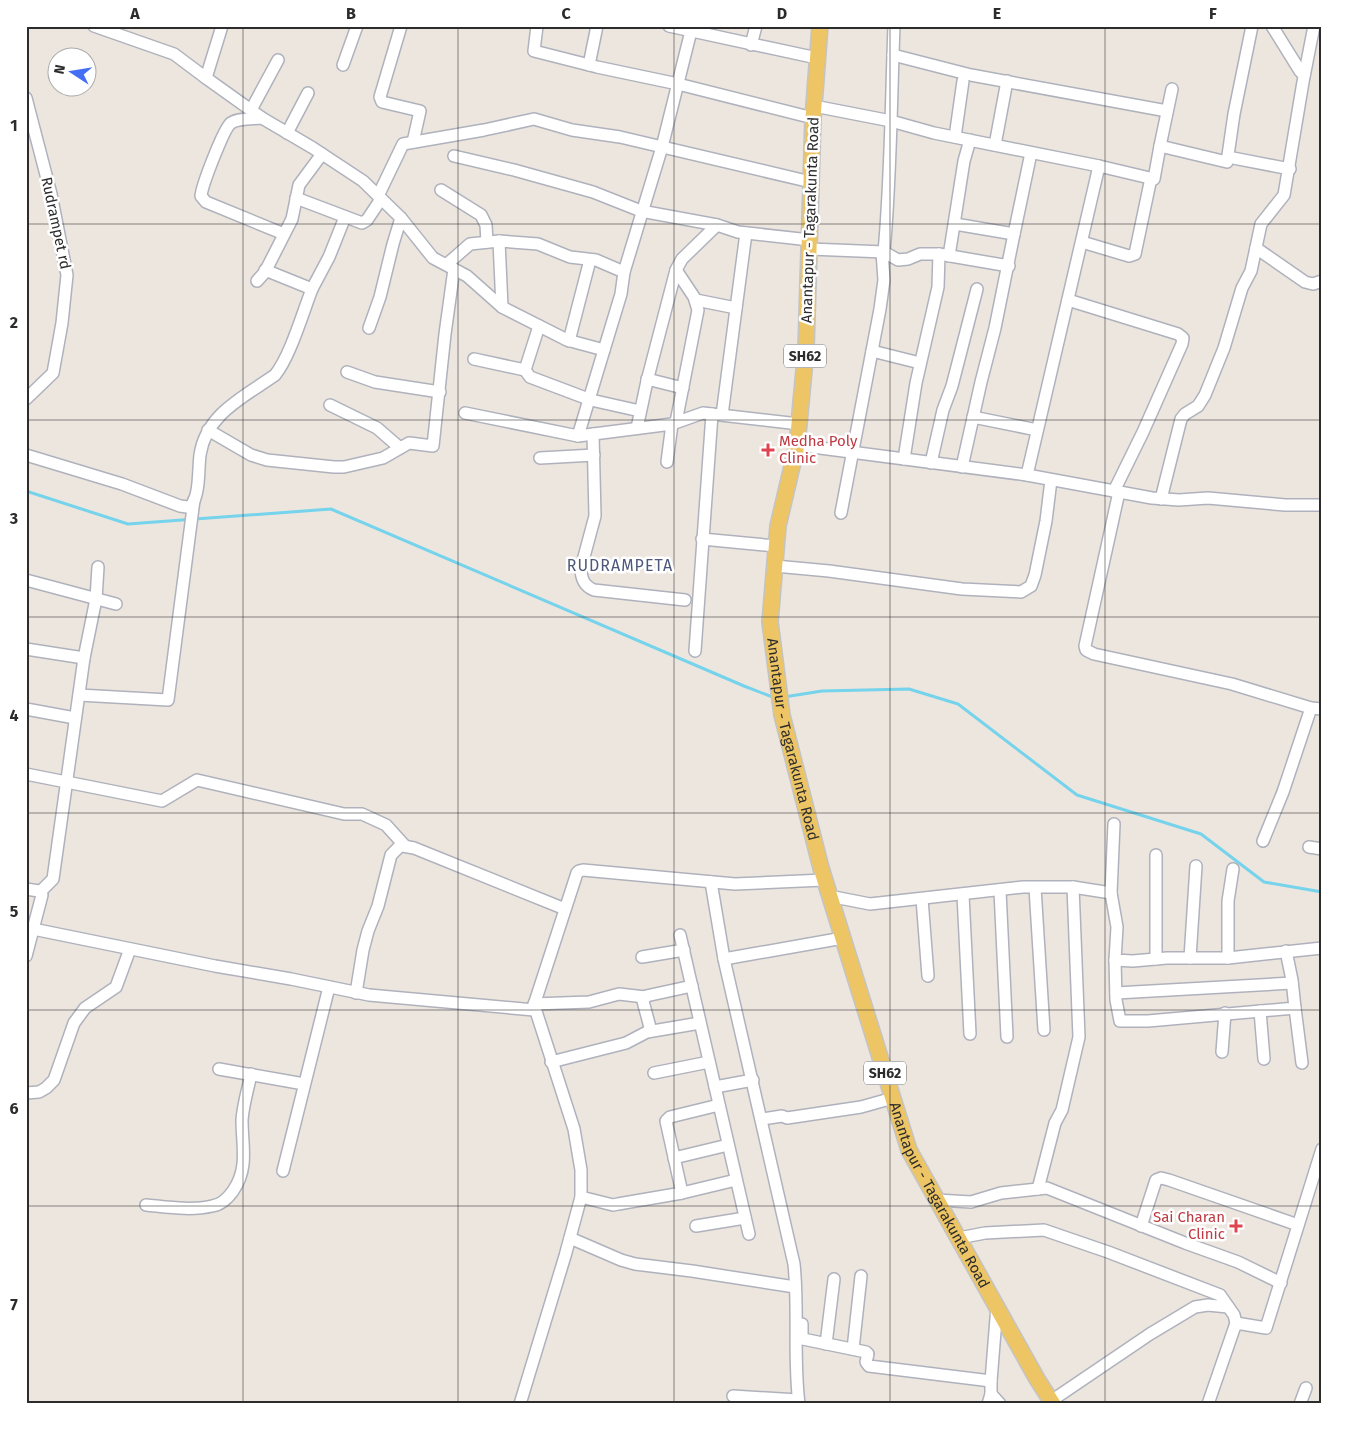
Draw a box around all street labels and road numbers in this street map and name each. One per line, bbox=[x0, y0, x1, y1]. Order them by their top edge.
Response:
street label: Anantapur - Tagarakunta Road bbox=[797, 117, 823, 323]
street label: Rudrampet rd bbox=[37, 175, 75, 271]
road number: SH62 bbox=[784, 344, 826, 368]
street label: Anantapur - Tagarakunta Road bbox=[763, 637, 823, 842]
road number: SH62 bbox=[864, 1062, 906, 1084]
street label: Anantapur - Tagarakunta Road bbox=[886, 1100, 993, 1291]

